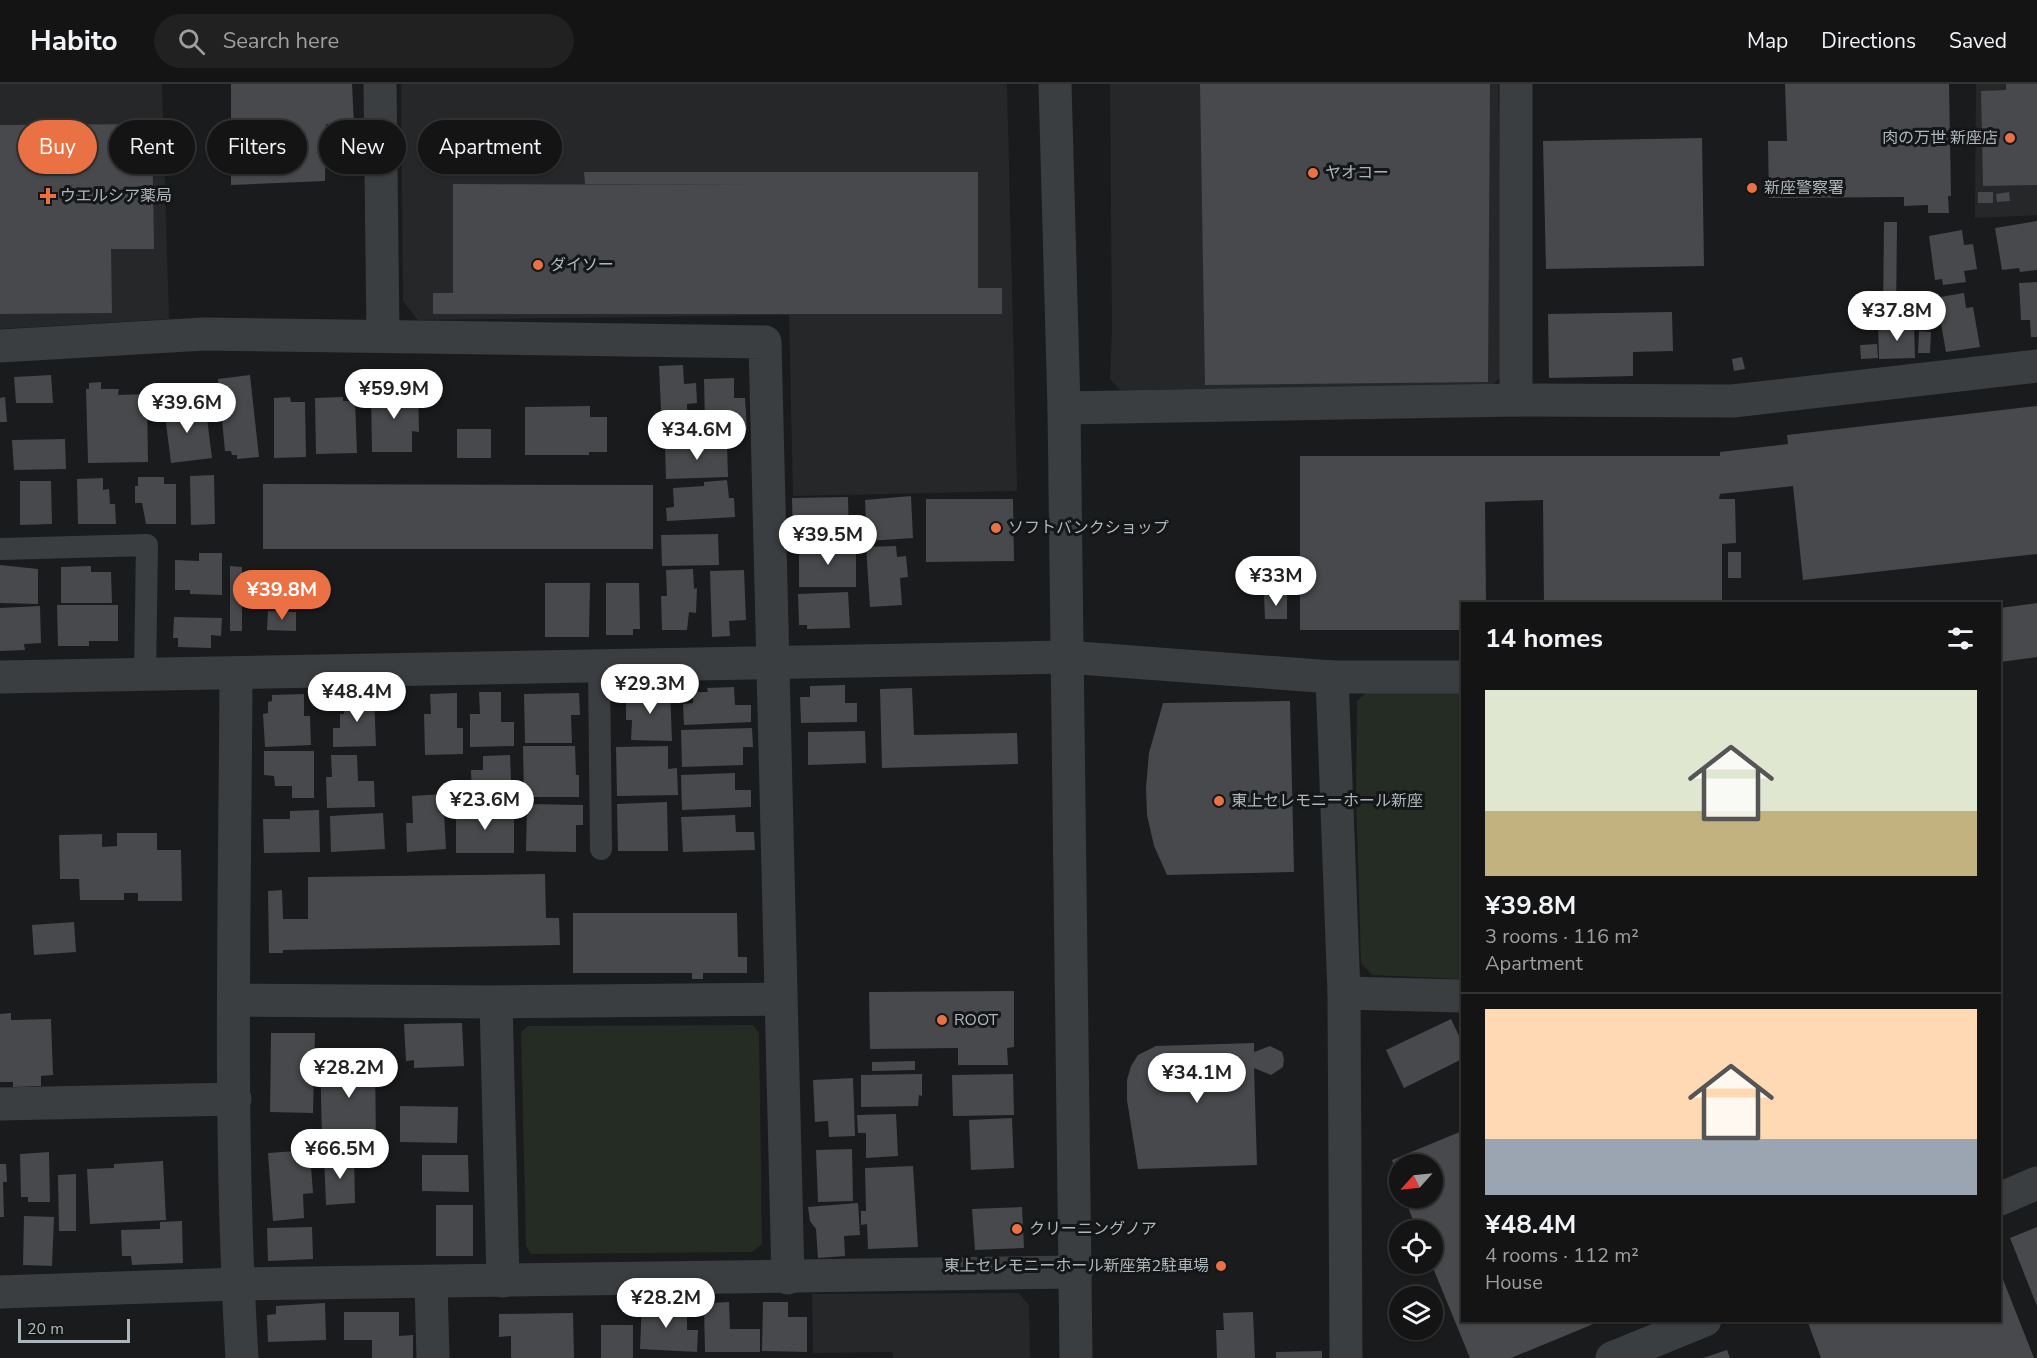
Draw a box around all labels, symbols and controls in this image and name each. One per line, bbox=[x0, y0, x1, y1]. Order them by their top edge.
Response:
search box bbox=[154, 14, 574, 68]
text: Habito bbox=[30, 22, 118, 60]
icon: search bbox=[175, 25, 208, 58]
text: Search here bbox=[223, 26, 339, 56]
text: Map bbox=[1747, 27, 1788, 55]
text: Directions bbox=[1821, 27, 1916, 55]
text: Saved bbox=[1949, 27, 2007, 55]
chip: Buy bbox=[18, 120, 97, 174]
chip: Rent bbox=[109, 120, 195, 174]
chip: Filters bbox=[207, 120, 307, 174]
chip: New bbox=[319, 120, 406, 174]
chip: Apartment bbox=[418, 120, 562, 174]
place label: 肉の万世 新座店 bbox=[1882, 127, 1998, 149]
marker: 肉の万世 新座店 bbox=[2003, 131, 2017, 145]
place label: ヤオコー bbox=[1325, 162, 1389, 184]
marker: ヤオコー bbox=[1306, 166, 1320, 180]
place label: 新座警察署 bbox=[1764, 177, 1844, 199]
marker: 新座警察署 bbox=[1745, 181, 1759, 195]
place label: ウエルシア薬局 bbox=[60, 185, 172, 207]
marker: ウエルシア薬局 bbox=[41, 189, 55, 203]
place label: ダイソー bbox=[550, 254, 614, 276]
marker: ダイソー bbox=[531, 258, 545, 272]
pin: ¥37.8M bbox=[1848, 291, 1946, 342]
text: ¥37.8M bbox=[1862, 297, 1932, 324]
pin: ¥59.9M bbox=[345, 369, 443, 420]
text: ¥59.9M bbox=[359, 375, 429, 402]
pin: ¥39.6M bbox=[138, 383, 236, 434]
text: ¥39.6M bbox=[152, 389, 222, 416]
pin: ¥34.6M bbox=[648, 410, 746, 461]
text: ¥34.6M bbox=[662, 416, 732, 443]
pin: ¥39.5M bbox=[779, 515, 877, 566]
place label: ソフトバンクショップ bbox=[1008, 517, 1169, 539]
text: ¥39.5M bbox=[793, 521, 863, 548]
marker: ソフトバンクショップ bbox=[989, 521, 1003, 535]
pin: ¥33M bbox=[1240, 556, 1312, 607]
text: ¥33M bbox=[1249, 562, 1303, 589]
pin: ¥39.8M bbox=[233, 570, 331, 621]
text: ¥39.8M bbox=[247, 576, 317, 603]
text: 14 homes bbox=[1485, 621, 1603, 656]
icon: filters bbox=[1944, 622, 1977, 655]
pin: ¥29.3M bbox=[601, 664, 699, 715]
text: ¥29.3M bbox=[615, 670, 685, 697]
pin: ¥48.4M bbox=[308, 672, 406, 723]
text: ¥48.4M bbox=[322, 678, 392, 705]
icon: home bbox=[1677, 729, 1785, 837]
pin: ¥23.6M bbox=[436, 780, 534, 831]
text: ¥23.6M bbox=[450, 786, 520, 813]
place label: 東上セレモニーホール新座 bbox=[1231, 790, 1423, 812]
marker: 東上セレモニーホール新座 bbox=[1212, 794, 1226, 808]
text: ¥39.8M bbox=[1485, 888, 1576, 923]
text: 3 rooms · 116 m² bbox=[1485, 923, 1639, 950]
text: Apartment bbox=[1485, 950, 1583, 977]
place label: ROOT bbox=[954, 1009, 998, 1031]
marker: ROOT bbox=[935, 1013, 949, 1027]
pin: ¥28.2M bbox=[300, 1048, 398, 1099]
icon: home bbox=[1677, 1048, 1785, 1156]
pin: ¥34.1M bbox=[1148, 1053, 1246, 1104]
text: ¥28.2M bbox=[314, 1054, 384, 1081]
text: ¥34.1M bbox=[1162, 1059, 1232, 1086]
pin: ¥66.5M bbox=[291, 1129, 389, 1180]
text: ¥66.5M bbox=[305, 1135, 375, 1162]
north arrow bbox=[1389, 1154, 1443, 1208]
map controls bbox=[1389, 1154, 1443, 1340]
text: ¥48.4M bbox=[1485, 1207, 1576, 1242]
place label: クリーニングノア bbox=[1029, 1218, 1157, 1240]
button: locate bbox=[1389, 1220, 1443, 1274]
marker: クリーニングノア bbox=[1010, 1222, 1024, 1236]
text: 4 rooms · 112 m² bbox=[1485, 1242, 1639, 1269]
place label: 東上セレモニーホール新座第2駐車場 bbox=[943, 1255, 1209, 1277]
marker: 東上セレモニーホール新座第2駐車場 bbox=[1214, 1259, 1228, 1273]
text: House bbox=[1485, 1269, 1543, 1296]
pin: ¥28.2M bbox=[617, 1278, 715, 1329]
text: ¥28.2M bbox=[631, 1284, 701, 1311]
button: layers bbox=[1389, 1286, 1443, 1340]
scale bar bbox=[18, 1316, 130, 1344]
text: 20 m bbox=[27, 1318, 64, 1340]

